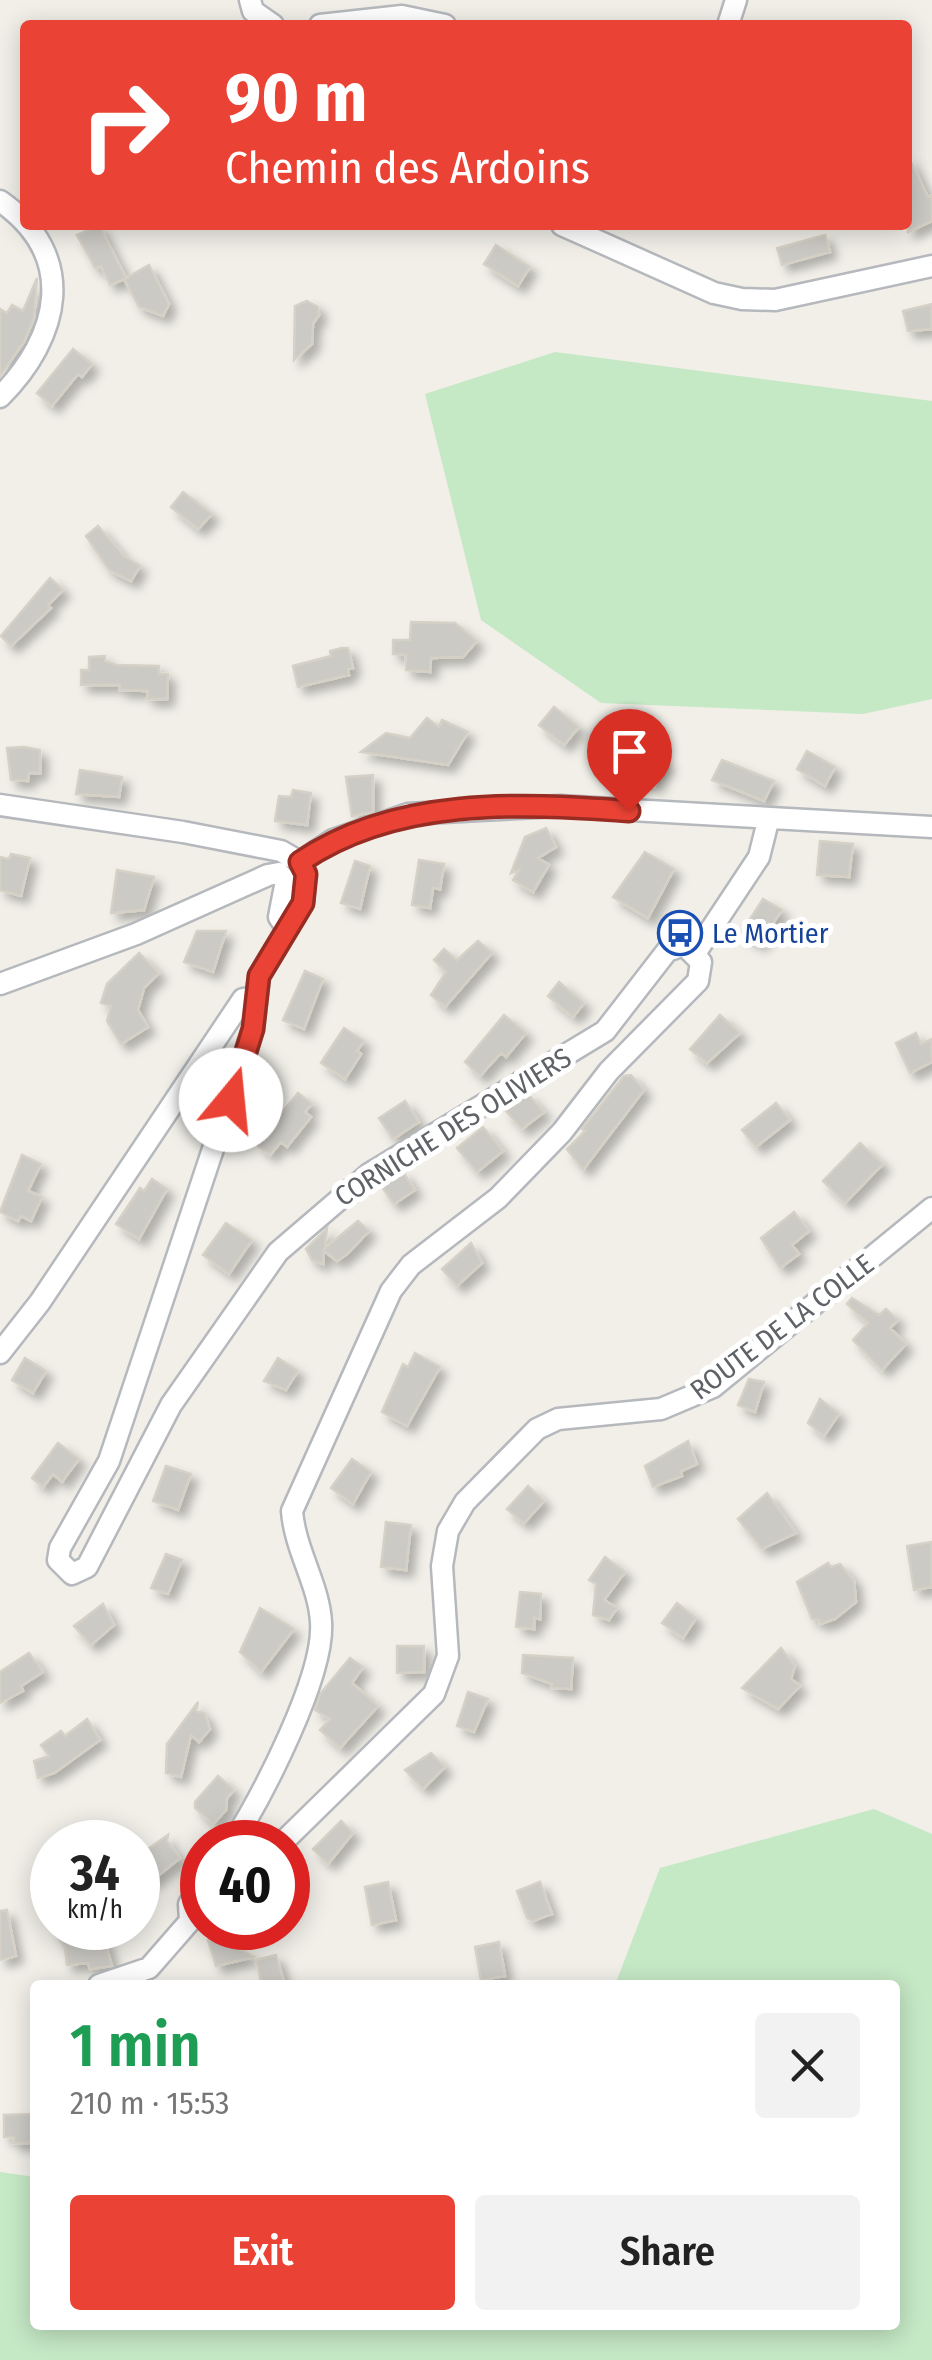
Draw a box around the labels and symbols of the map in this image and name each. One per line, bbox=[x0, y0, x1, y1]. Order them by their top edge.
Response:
pin bbox=[587, 709, 672, 812]
bus stop icon: Le Mortier bbox=[657, 910, 703, 956]
place label: Le Mortier bbox=[712, 917, 829, 950]
street label: CORNICHE DES OLIVIERS bbox=[329, 1041, 577, 1213]
position arrow bbox=[179, 1048, 283, 1152]
street label: ROUTE DE LA COLLE bbox=[684, 1247, 880, 1407]
speed limit sign: 40 bbox=[180, 1820, 310, 1950]

